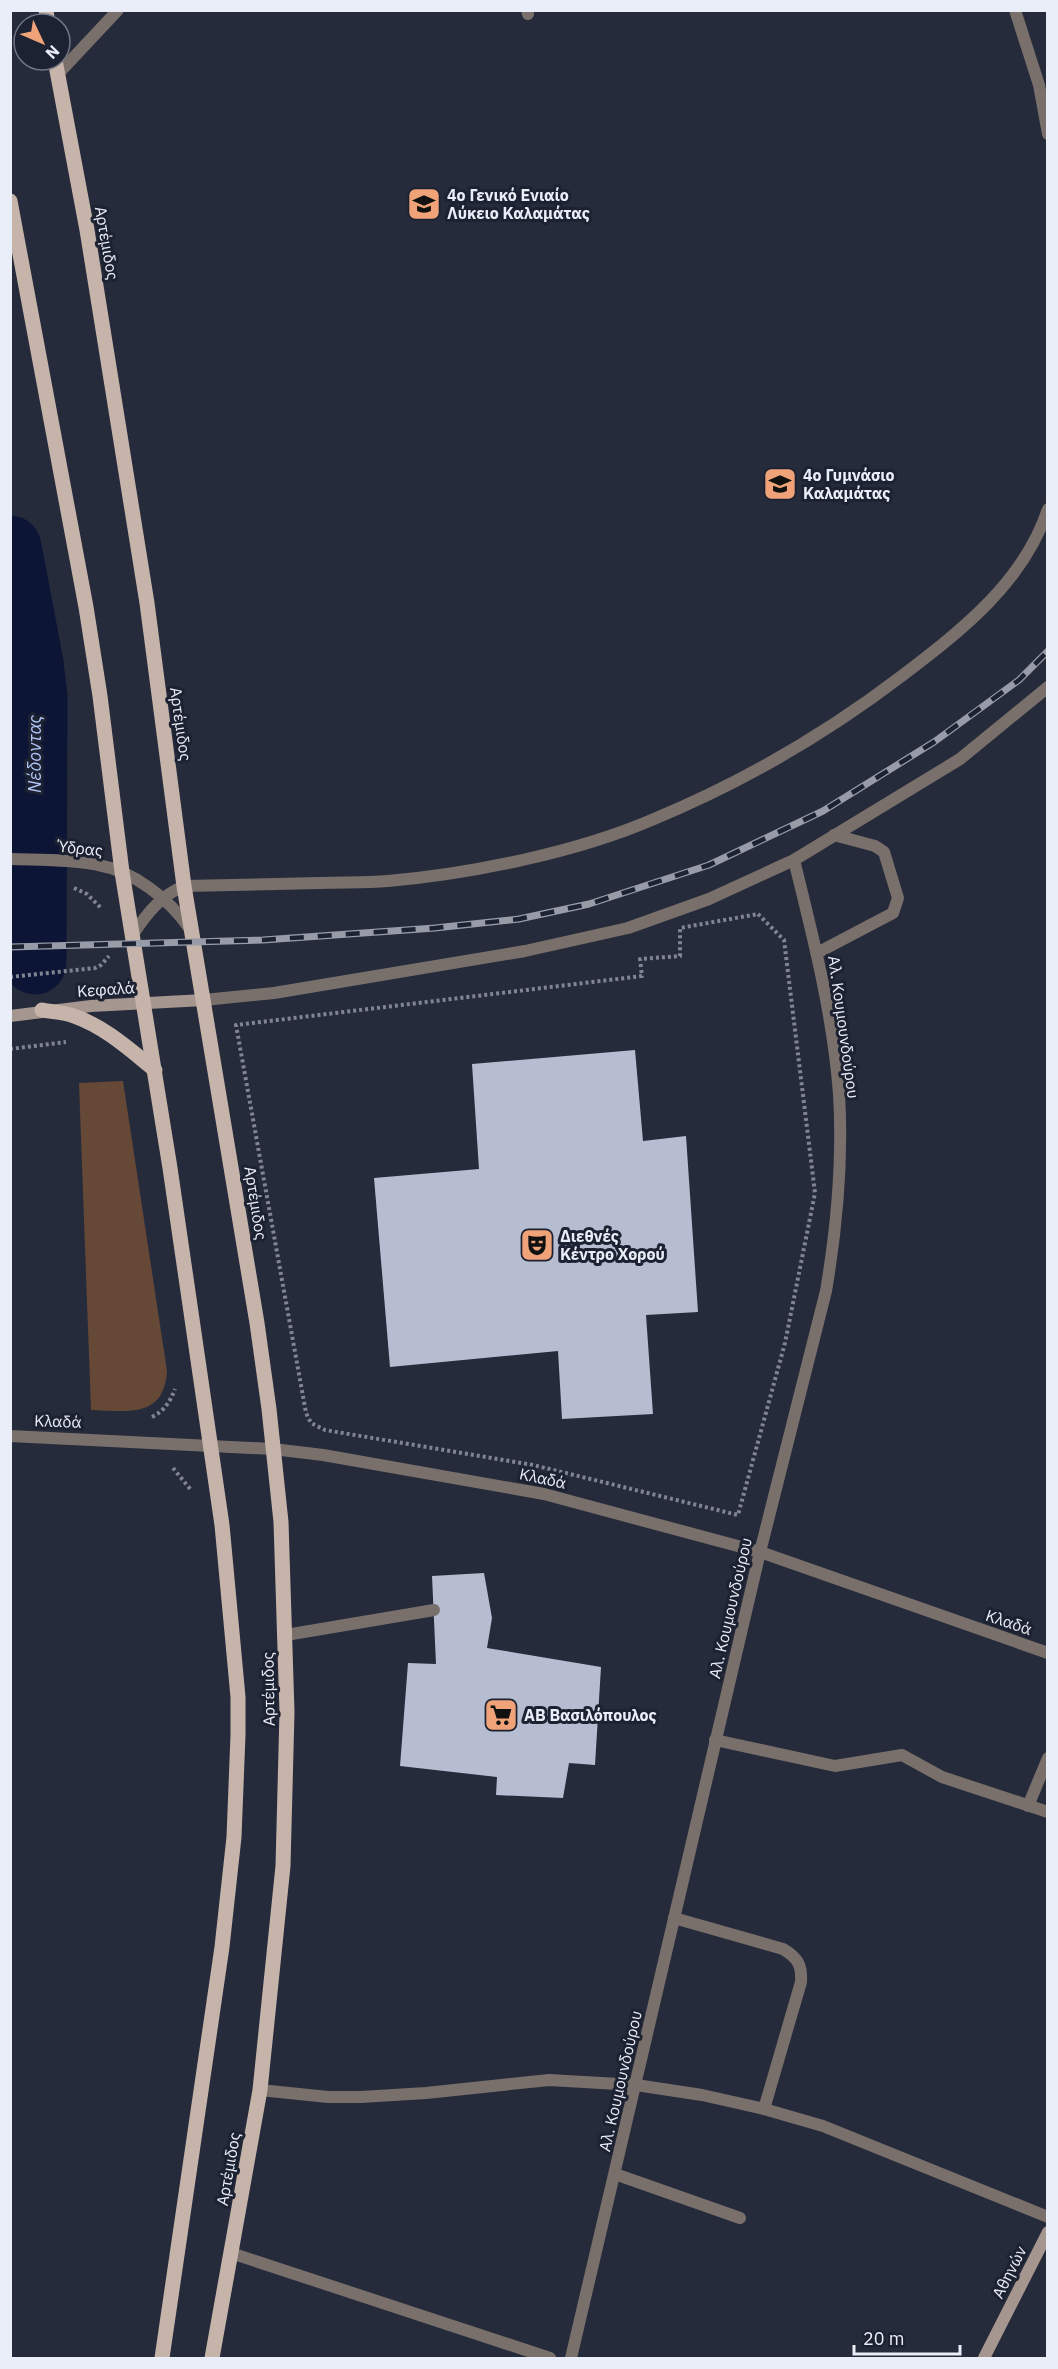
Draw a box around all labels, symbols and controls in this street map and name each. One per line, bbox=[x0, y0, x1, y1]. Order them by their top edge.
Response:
north arrow bbox=[12, 12, 72, 72]
text: N bbox=[42, 41, 64, 64]
place label: 4ο Γενικό Ενιαίο Λύκειο Καλαμάτας bbox=[447, 185, 590, 223]
school or university icon: 4ο Γενικό Ενιαίο Λύκειο Καλαμάτας bbox=[406, 186, 442, 222]
street label: Αρτέμιδος bbox=[91, 205, 123, 282]
place label: 4ο Γυμνάσιο Καλαμάτας bbox=[803, 465, 894, 503]
school or university icon: 4ο Γυμνάσιο Καλαμάτας bbox=[762, 466, 798, 502]
street label: Αρτέμιδος bbox=[166, 686, 196, 762]
water label: Νέδoντας bbox=[23, 714, 46, 793]
street label: Ύδρας bbox=[55, 836, 104, 860]
street label: Αλ. Κουμουνδούρου bbox=[824, 954, 864, 1100]
street label: Κεφαλά bbox=[76, 977, 136, 1001]
street label: Αρτέμιδος bbox=[240, 1165, 272, 1241]
place label: Διεθνές Κέντρο Χορού bbox=[560, 1226, 665, 1264]
theatre icon: Διεθνές Κέντρο Χορού bbox=[519, 1227, 555, 1263]
street label: Κλαδά bbox=[34, 1410, 82, 1432]
street label: Κλαδά bbox=[518, 1463, 568, 1493]
street label: Αλ. Κουμουνδούρου bbox=[704, 1536, 756, 1680]
street label: Κλαδά bbox=[983, 1605, 1035, 1639]
street label: Αρτέμιδος bbox=[257, 1651, 279, 1726]
supermarket icon: ΑΒ Βασιλόπουλος bbox=[483, 1697, 519, 1733]
place label: ΑΒ Βασιλόπουλος bbox=[524, 1705, 657, 1725]
street label: Αλ. Κουμουνδούρου bbox=[594, 2009, 646, 2153]
street label: Αρτέμιδος bbox=[212, 2130, 244, 2207]
street label: Αθηνών bbox=[987, 2243, 1031, 2301]
scale bar bbox=[854, 2318, 960, 2356]
text: 20 m bbox=[863, 2327, 905, 2350]

